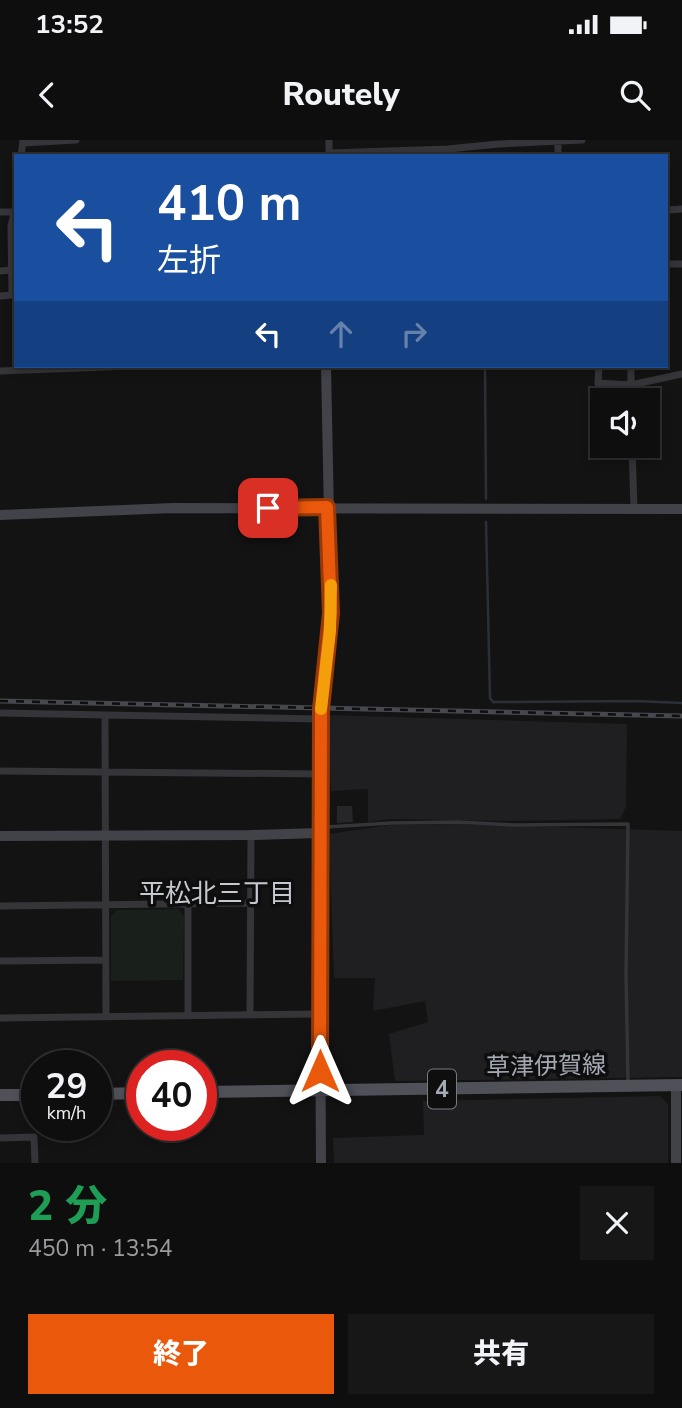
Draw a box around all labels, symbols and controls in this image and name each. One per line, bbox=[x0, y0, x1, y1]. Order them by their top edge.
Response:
text: 13:52 bbox=[35, 7, 104, 42]
text: Routely bbox=[282, 73, 400, 116]
icon: back bbox=[28, 76, 66, 114]
icon: search bbox=[616, 76, 654, 114]
text: 410 m bbox=[157, 170, 301, 237]
icon: left bbox=[42, 182, 133, 273]
text: 左折 bbox=[157, 239, 221, 282]
icon: left bbox=[249, 315, 287, 353]
icon: ahead bbox=[322, 315, 360, 353]
icon: right bbox=[395, 315, 433, 353]
map controls bbox=[590, 388, 660, 458]
button: sound bbox=[590, 388, 660, 458]
pin bbox=[238, 478, 298, 538]
icon: arrive bbox=[249, 489, 287, 527]
district label: 平松北三丁目 bbox=[139, 876, 295, 911]
position arrow bbox=[283, 1034, 357, 1108]
street label: 草津伊賀線 bbox=[486, 1049, 606, 1083]
speed limit sign: 40 bbox=[126, 1050, 217, 1141]
text: 29 bbox=[45, 1063, 88, 1110]
road number: 4 bbox=[428, 1070, 456, 1108]
text: km/h bbox=[47, 1101, 86, 1125]
text: 2 分 bbox=[28, 1178, 107, 1235]
button: close bbox=[580, 1186, 654, 1260]
text: 450 m · 13:54 bbox=[28, 1233, 173, 1264]
button: 終了 bbox=[28, 1314, 334, 1394]
button: 共有 bbox=[348, 1314, 654, 1394]

